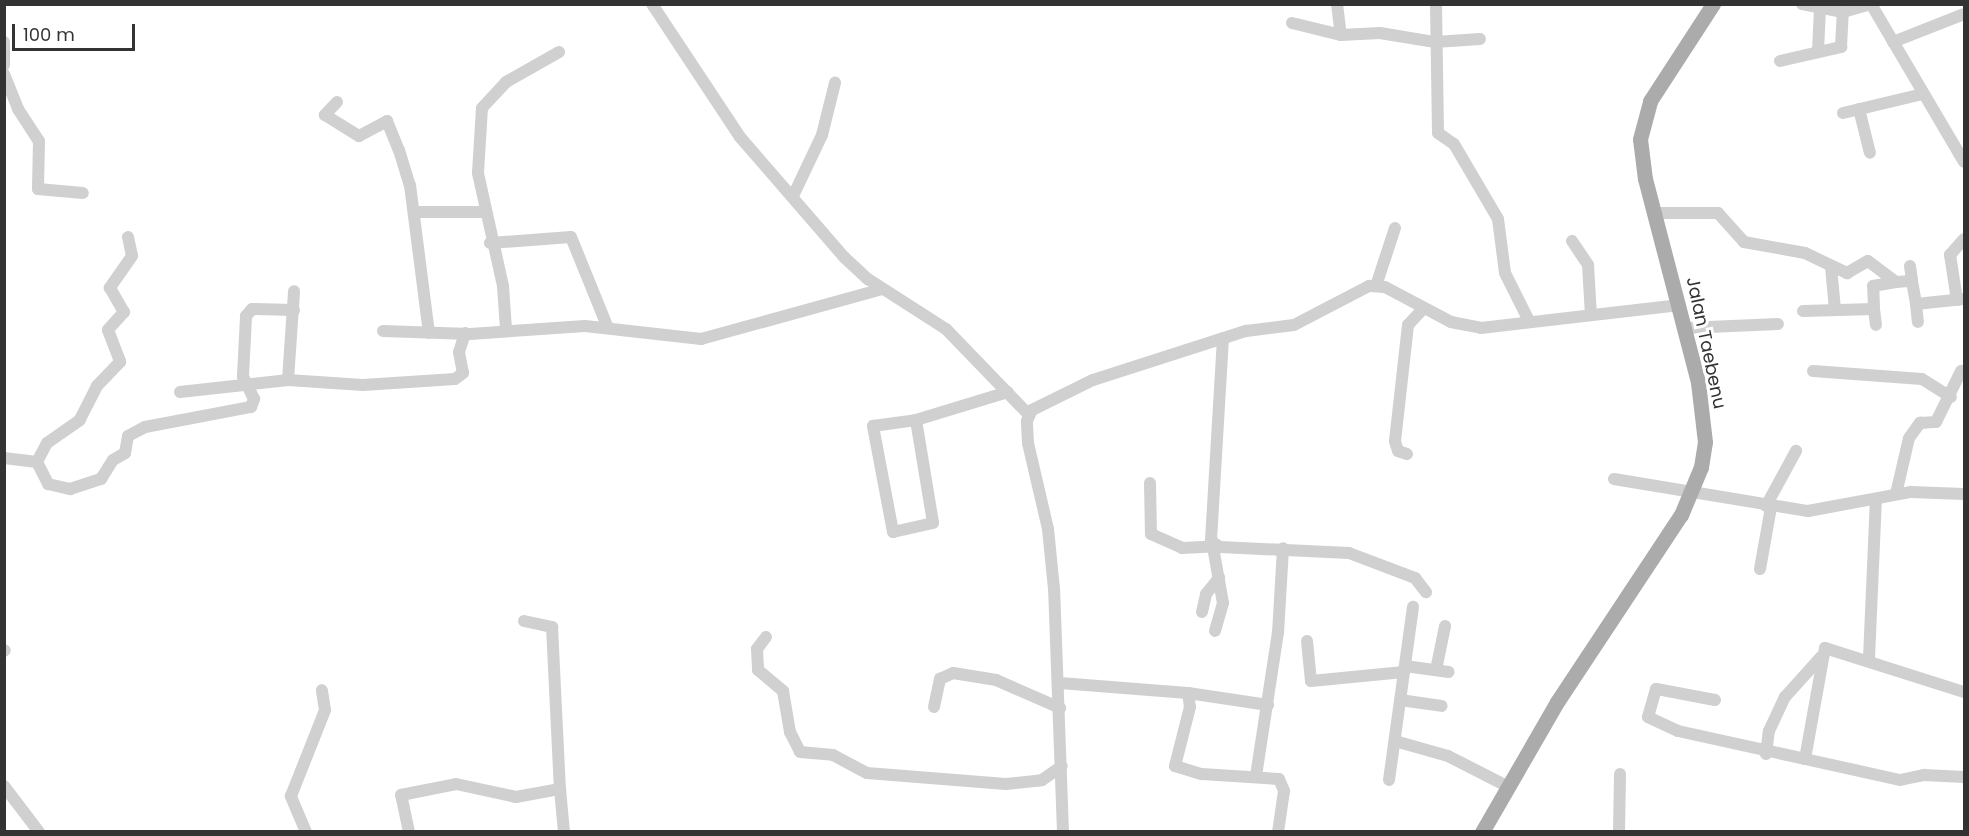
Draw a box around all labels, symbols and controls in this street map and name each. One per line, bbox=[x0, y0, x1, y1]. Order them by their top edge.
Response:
scale bar bbox=[15, 12, 138, 50]
text: 100 m bbox=[23, 22, 75, 47]
street label: Jalan Taebenu bbox=[1681, 275, 1731, 411]

